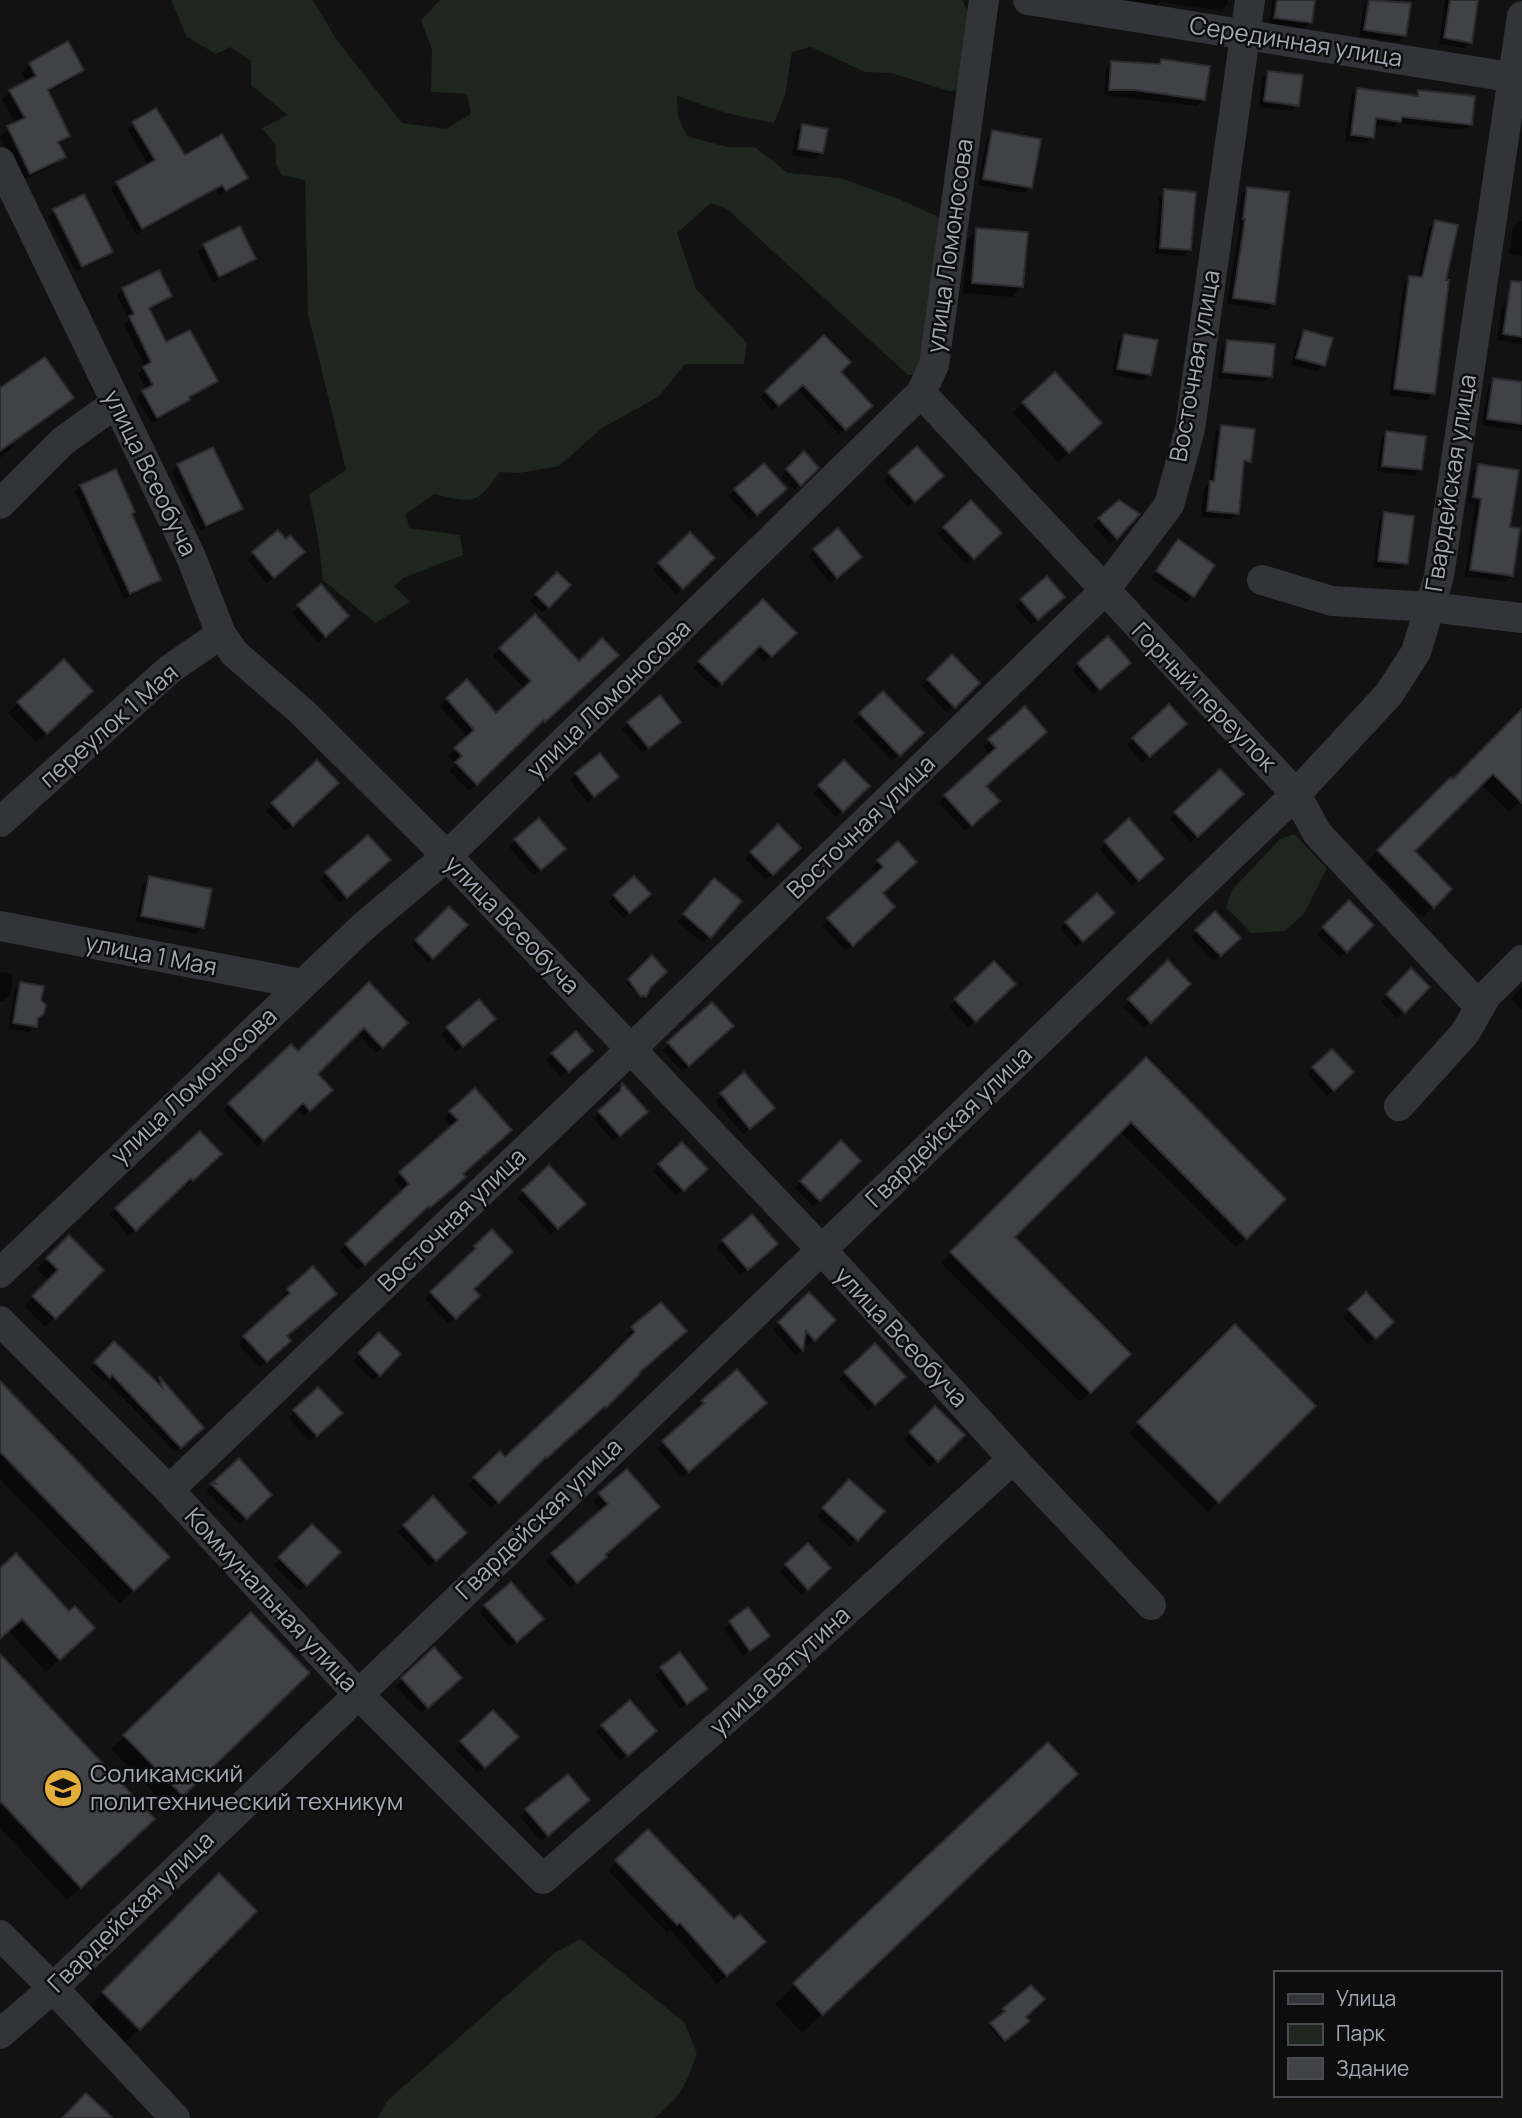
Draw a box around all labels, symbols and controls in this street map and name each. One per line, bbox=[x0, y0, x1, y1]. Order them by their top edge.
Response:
street label: Серединная улица bbox=[1187, 7, 1405, 74]
street label: улица Ломоносова bbox=[917, 137, 980, 355]
street label: Восточная улица bbox=[1160, 267, 1227, 464]
street label: Гвардейская улица bbox=[1416, 372, 1483, 594]
street label: улица Всеобуча bbox=[97, 384, 206, 561]
street label: улица Ломоносова bbox=[519, 611, 697, 785]
street label: Горный переулок bbox=[1125, 614, 1286, 779]
street label: переулок 1 Мая bbox=[32, 656, 184, 794]
street label: Восточная улица bbox=[779, 747, 941, 905]
street label: улица Всеобуча bbox=[438, 847, 588, 1001]
street label: улица 1 Мая bbox=[83, 925, 220, 982]
street label: улица Ломоносова bbox=[103, 999, 283, 1171]
street label: Гвардейская улица bbox=[858, 1038, 1038, 1214]
street label: Восточная улица bbox=[370, 1140, 532, 1298]
street label: улица Всеобуча bbox=[828, 1258, 976, 1414]
street label: Гвардейская улица bbox=[448, 1430, 628, 1606]
street label: Коммунальная улица bbox=[178, 1500, 366, 1698]
street label: улица Ватутина bbox=[702, 1598, 856, 1742]
place label: Соликамский политехнический техникум bbox=[90, 1756, 403, 1817]
school or university icon: Соликамский политехнический техникум bbox=[42, 1767, 84, 1809]
street label: Гвардейская улица bbox=[40, 1823, 220, 1999]
legend bbox=[1274, 1971, 1501, 2097]
text: Улица bbox=[1336, 1984, 1396, 2012]
text: Парк bbox=[1336, 2019, 1386, 2047]
text: Здание bbox=[1336, 2054, 1409, 2082]

